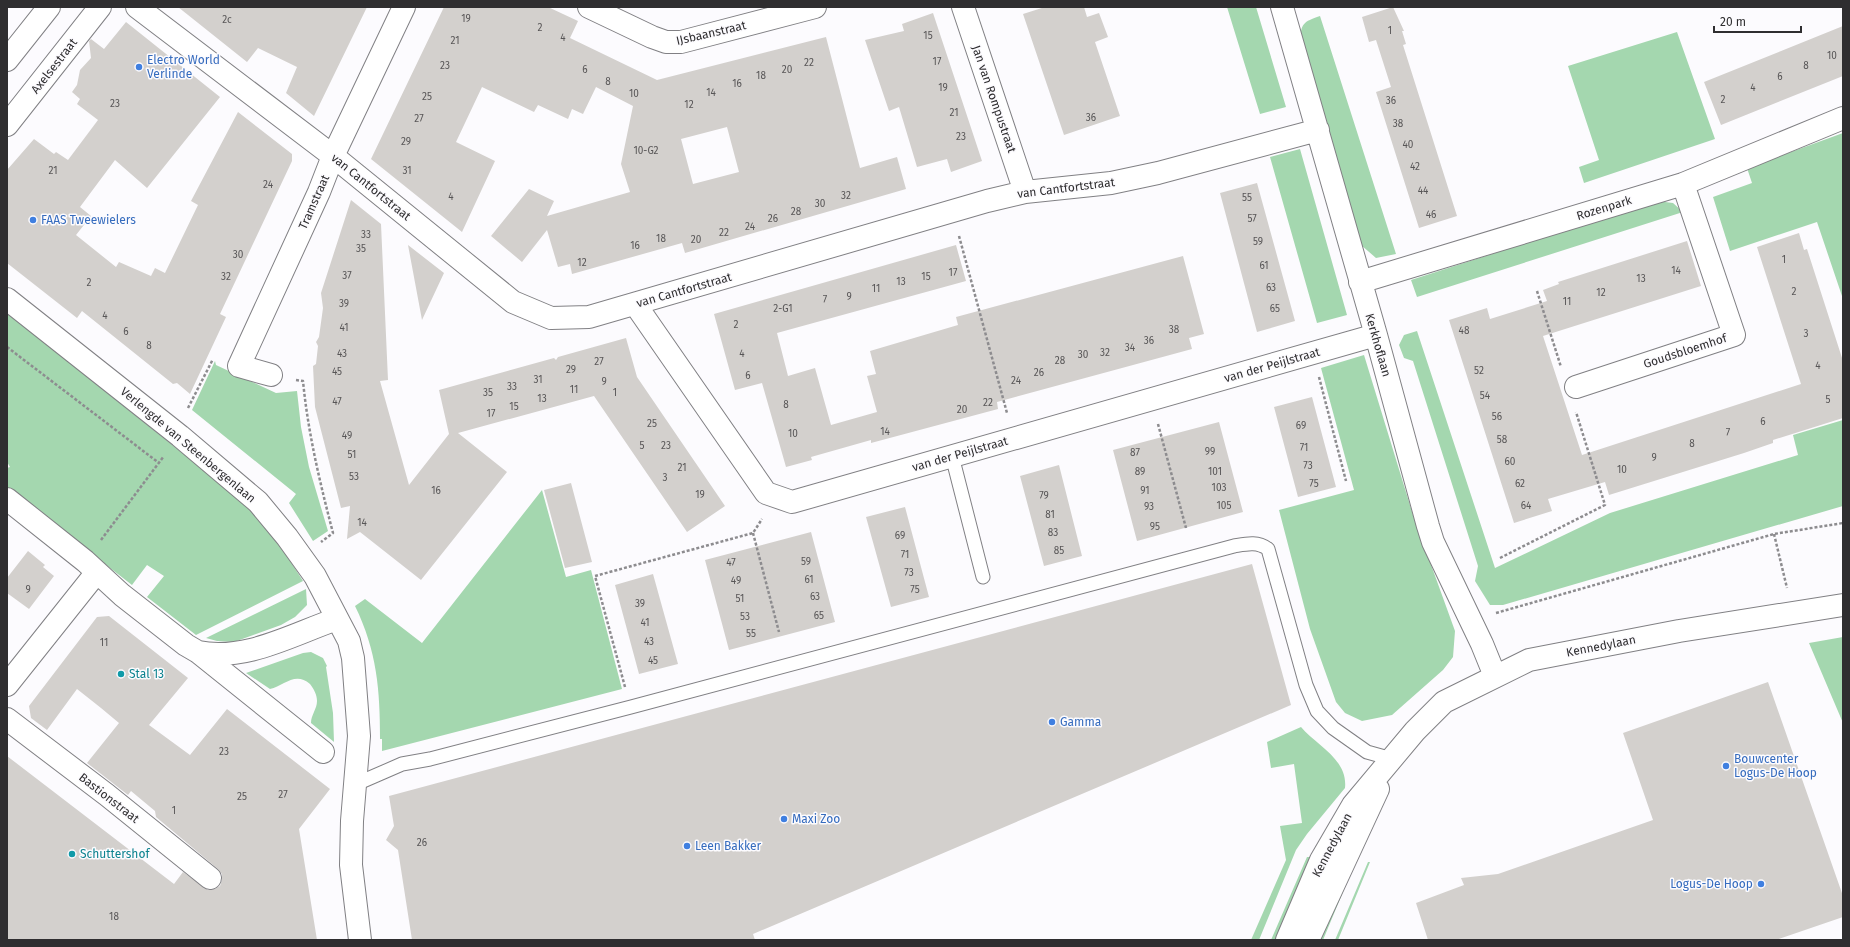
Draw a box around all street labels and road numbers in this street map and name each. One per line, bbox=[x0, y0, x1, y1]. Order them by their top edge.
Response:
street label: IJsbaanstraat bbox=[675, 18, 748, 48]
street label: Axelsestraat bbox=[28, 35, 80, 96]
street label: Jan van Rompustraat bbox=[969, 43, 1019, 155]
street label: van Cantfortstraat bbox=[328, 151, 414, 224]
street label: Tramstraat bbox=[296, 172, 333, 232]
street label: van Cantfortstraat bbox=[1016, 175, 1116, 201]
street label: Rozenpark bbox=[1575, 193, 1634, 223]
street label: van Cantfortstraat bbox=[635, 270, 734, 310]
street label: Kerkhoflaan bbox=[1362, 312, 1394, 378]
street label: Goudsbloemhof bbox=[1642, 331, 1729, 371]
street label: van der Peijlstraat bbox=[1223, 344, 1322, 385]
street label: Verlengde van Steenbergenlaan bbox=[118, 384, 258, 506]
street label: van der Peijlstraat bbox=[911, 433, 1010, 474]
street label: Kennedylaan bbox=[1565, 632, 1637, 660]
street label: Bastionstraat bbox=[76, 770, 142, 826]
street label: Kennedylaan bbox=[1309, 811, 1355, 879]

